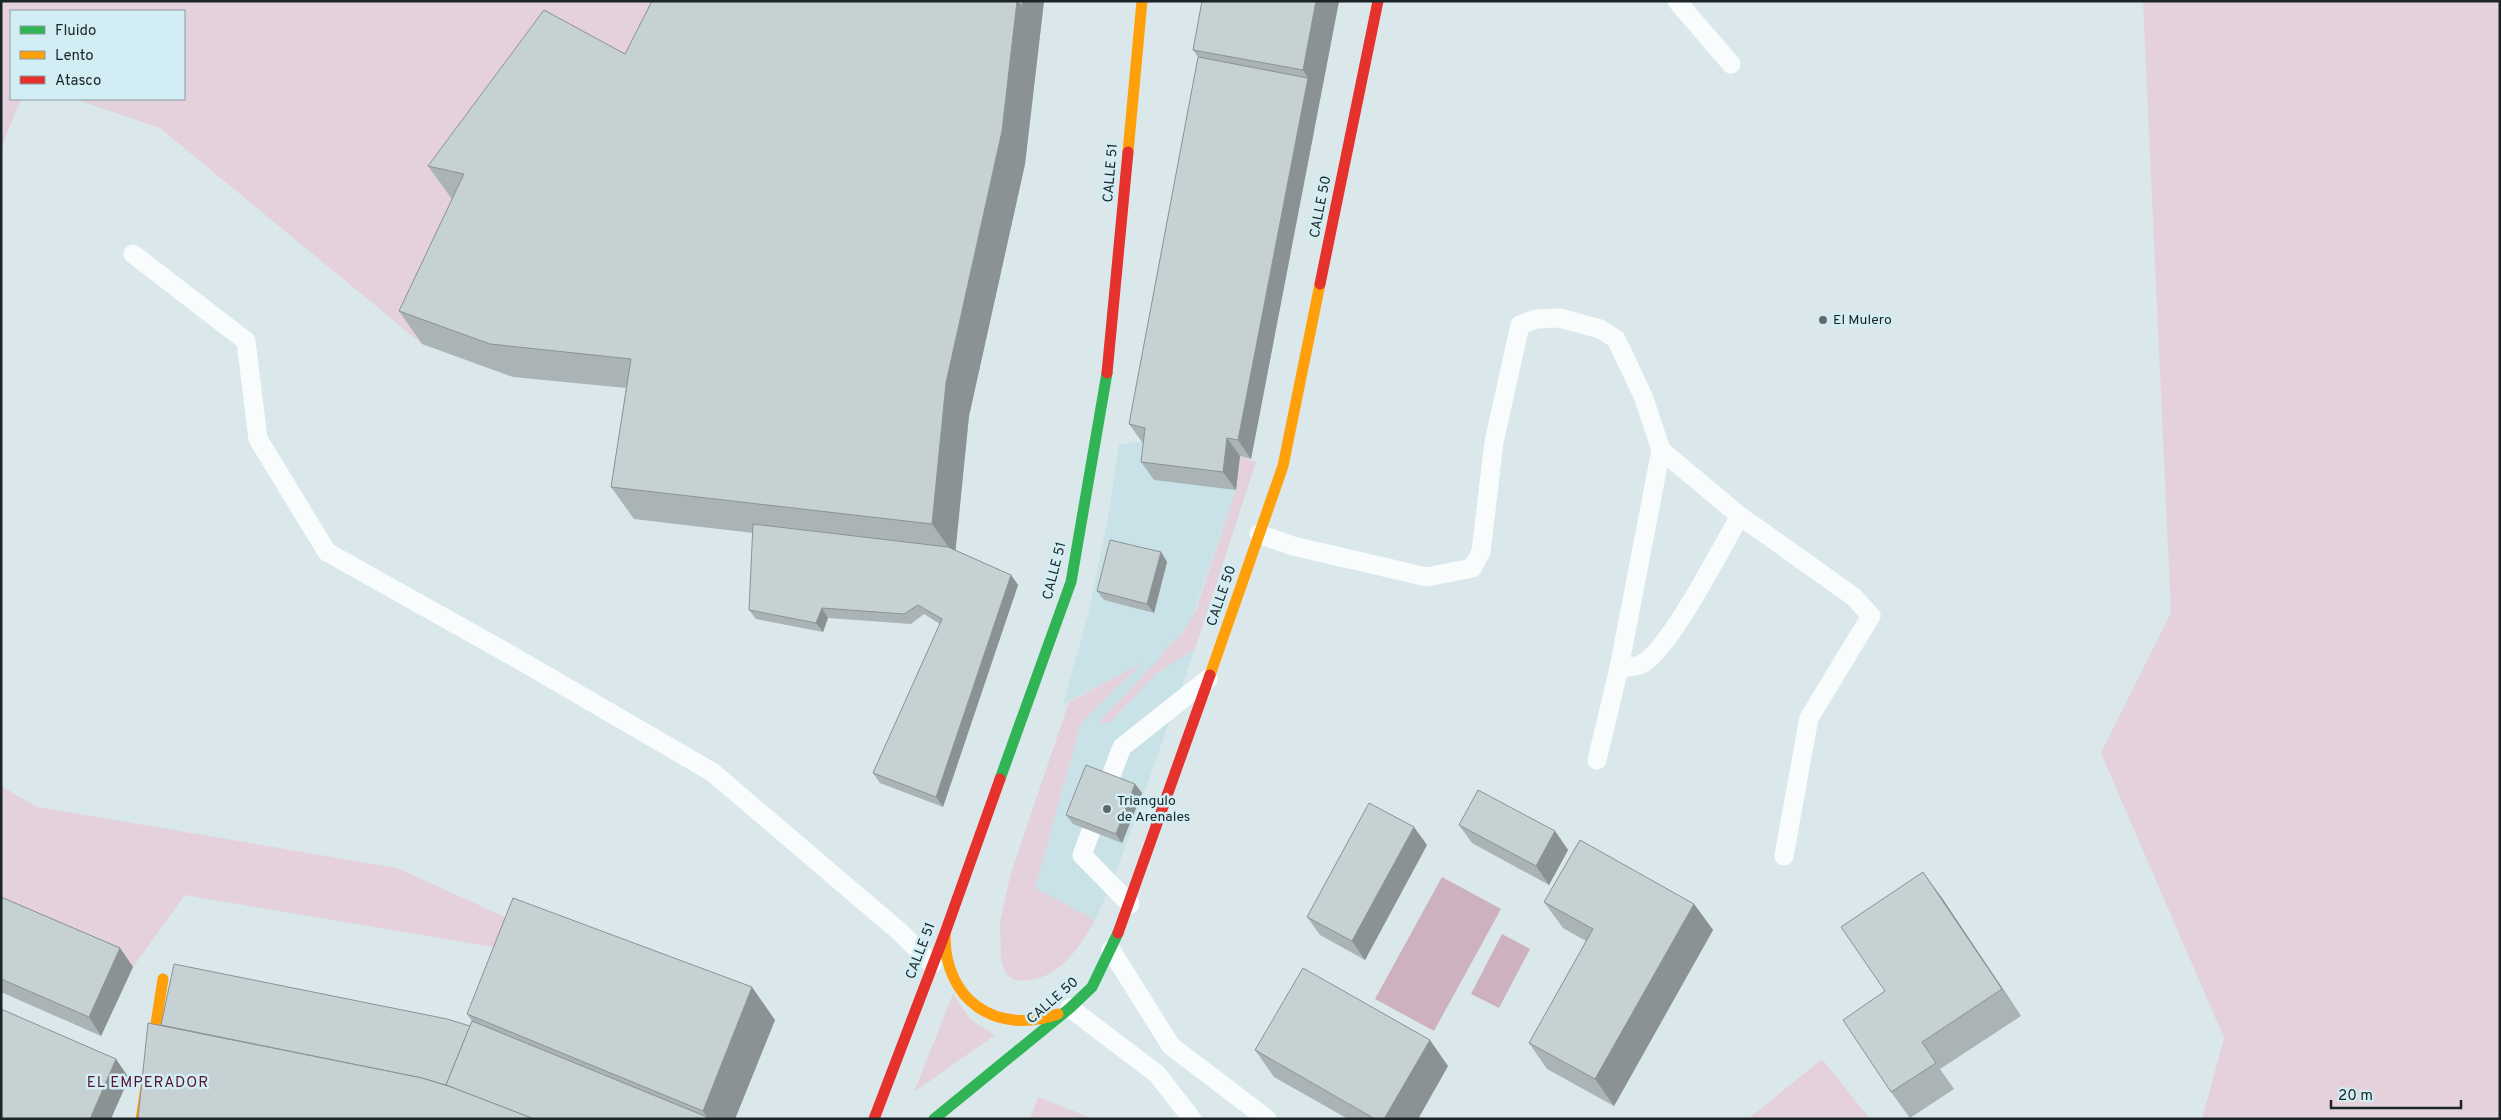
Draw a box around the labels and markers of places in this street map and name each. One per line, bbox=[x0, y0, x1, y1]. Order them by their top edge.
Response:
place label: El Mulero bbox=[1833, 312, 1892, 329]
marker: El Mulero bbox=[1817, 314, 1829, 326]
place label: Triangulo de Arenales bbox=[1117, 793, 1190, 826]
marker: Triangulo de Arenales bbox=[1101, 803, 1113, 815]

